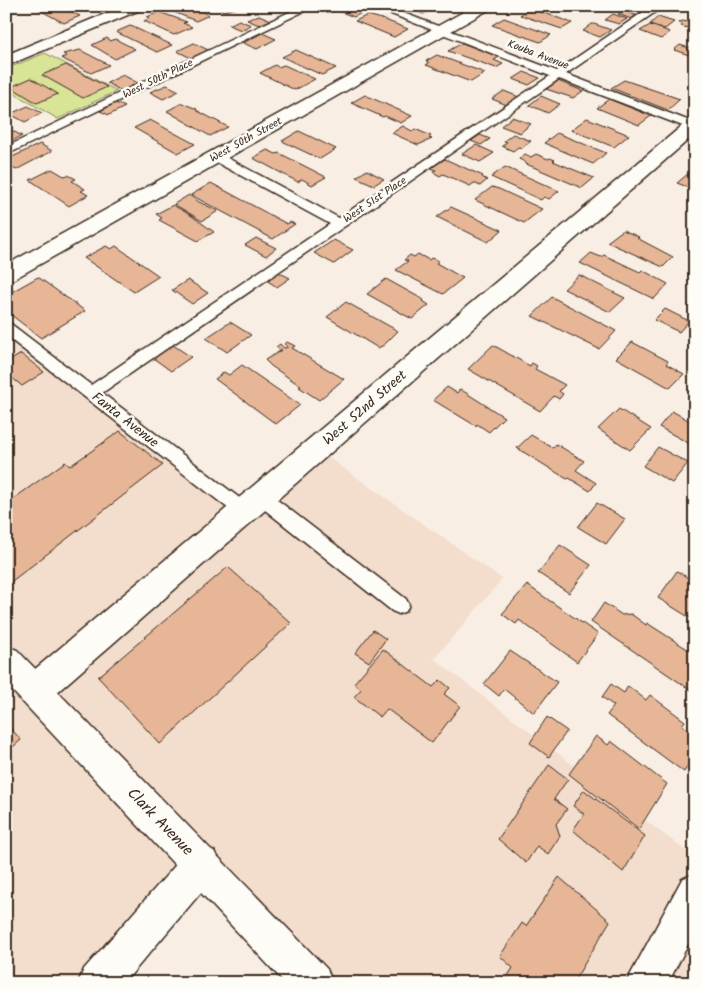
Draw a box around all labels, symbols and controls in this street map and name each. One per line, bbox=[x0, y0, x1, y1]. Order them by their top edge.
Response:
street label: Kouba Avenue bbox=[505, 35, 571, 75]
street label: West 50th Place bbox=[120, 54, 196, 104]
street label: West 50th Street bbox=[206, 112, 286, 167]
street label: West 51st Place bbox=[340, 172, 410, 228]
street label: West 52nd Street bbox=[318, 365, 412, 451]
street label: Fanta Avenue bbox=[87, 387, 164, 454]
street label: Clark Avenue bbox=[121, 782, 199, 862]

